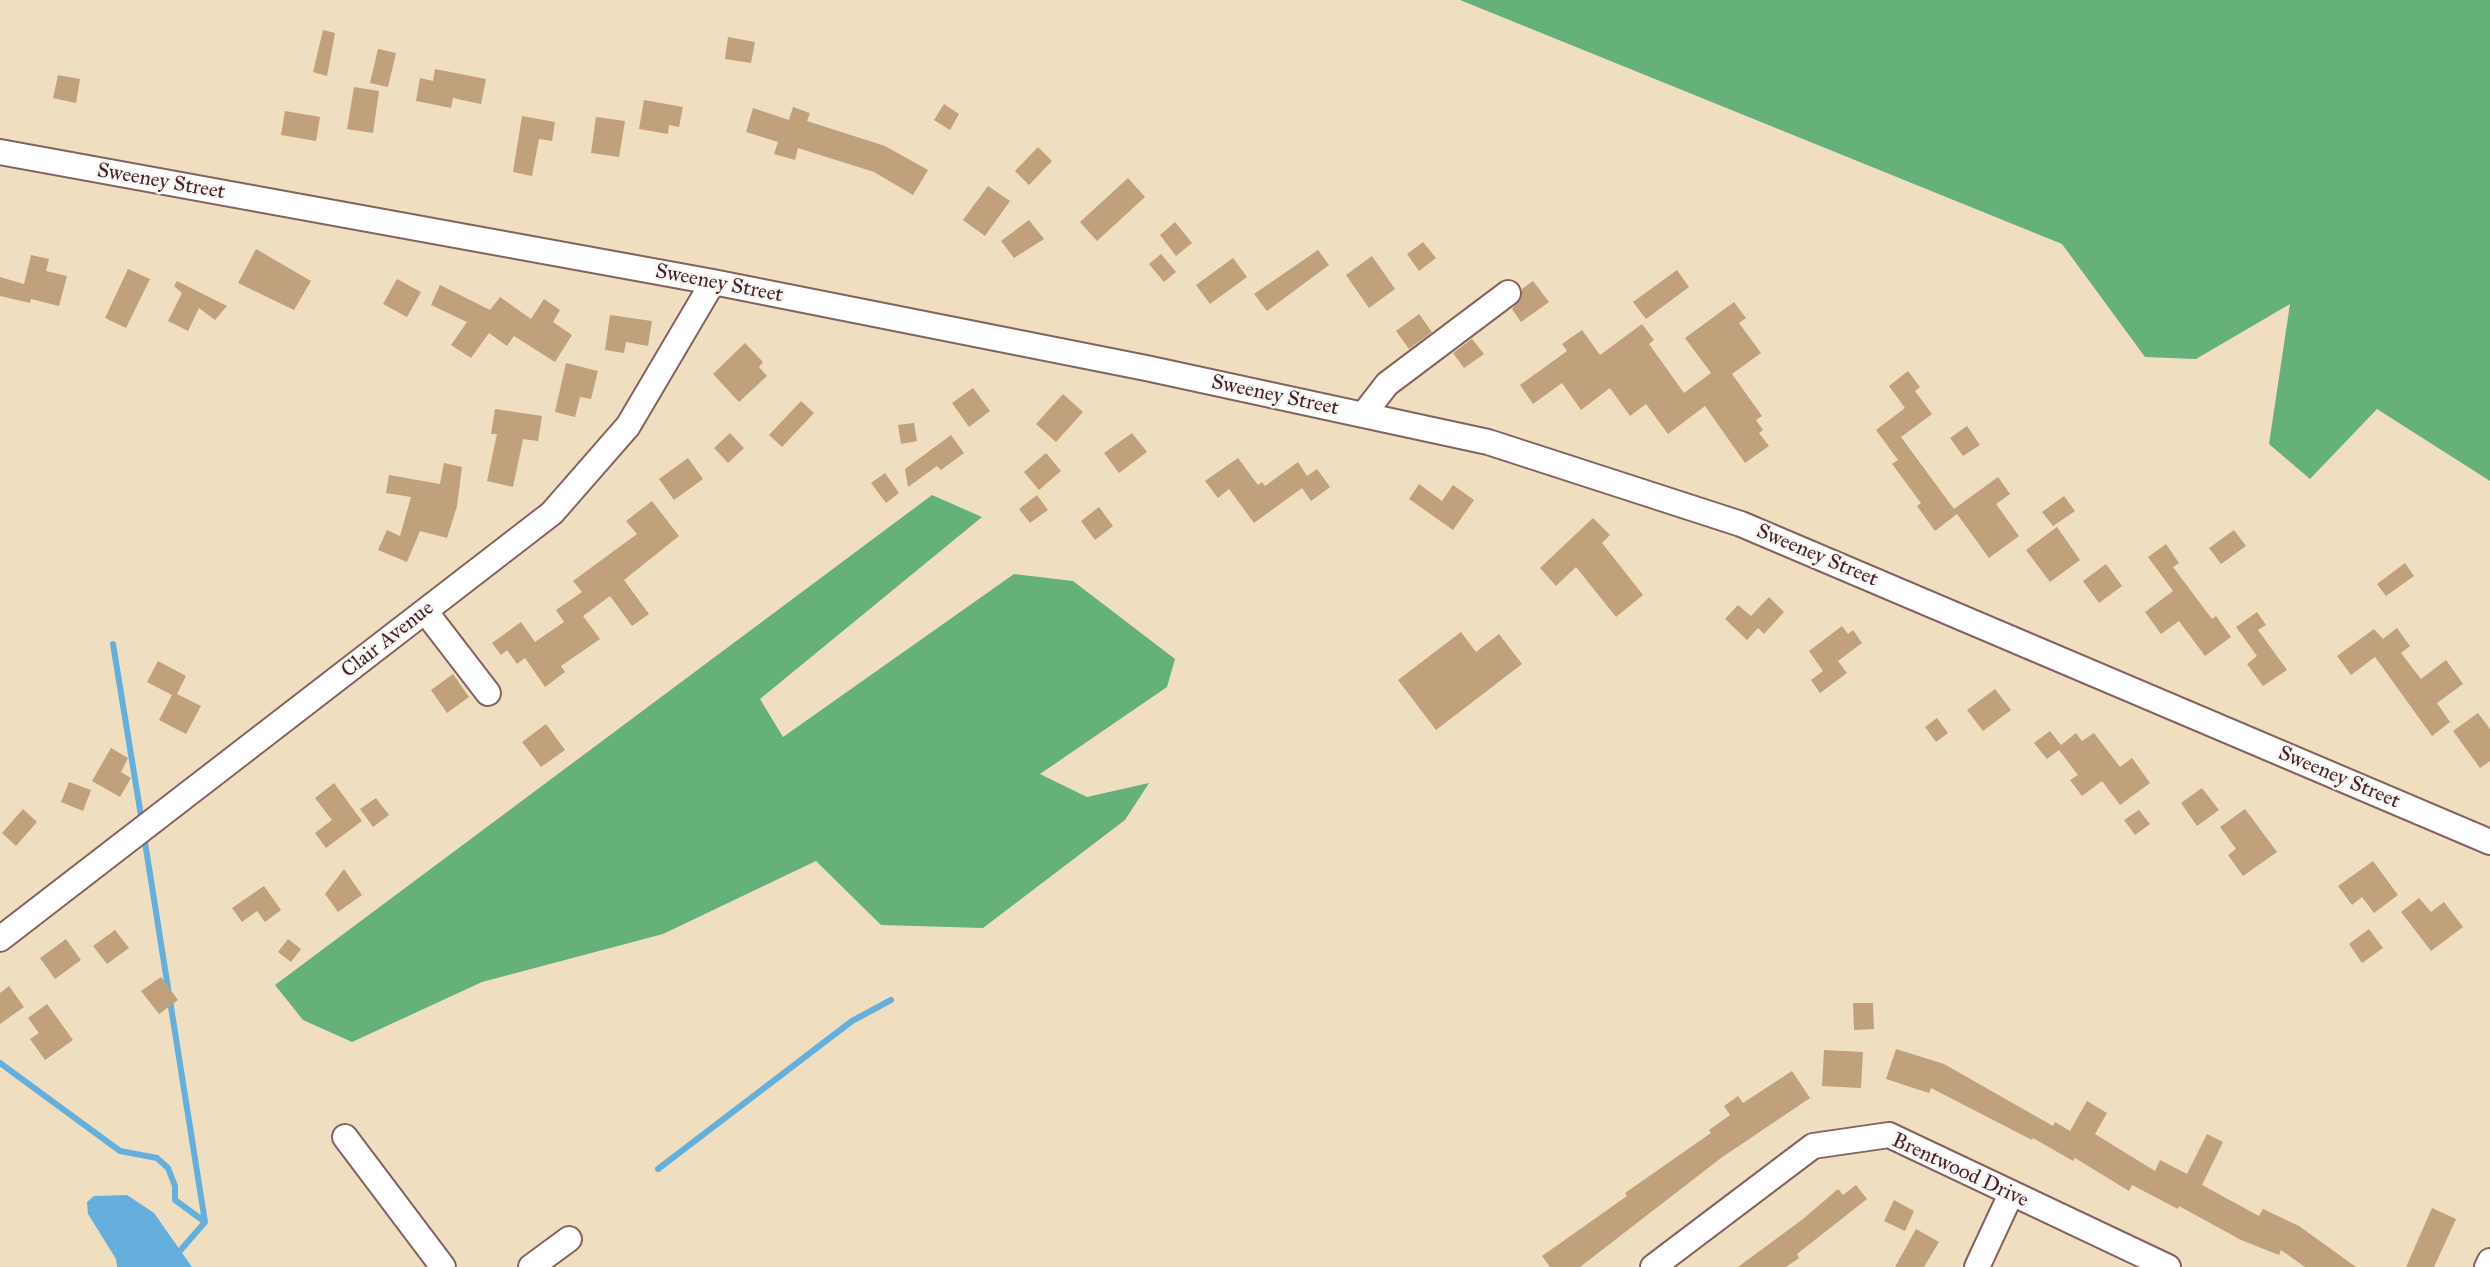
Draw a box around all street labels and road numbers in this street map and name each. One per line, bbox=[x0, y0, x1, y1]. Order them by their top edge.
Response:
street label: Sweeney Street bbox=[95, 158, 227, 206]
street label: Sweeney Street bbox=[653, 259, 785, 309]
street label: Sweeney Street bbox=[1209, 370, 1341, 422]
street label: Sweeney Street bbox=[1752, 519, 1882, 593]
street label: Clair Avenue bbox=[337, 596, 439, 684]
street label: Sweeney Street bbox=[2274, 741, 2404, 815]
street label: Brentwood Drive bbox=[1888, 1128, 2032, 1214]

